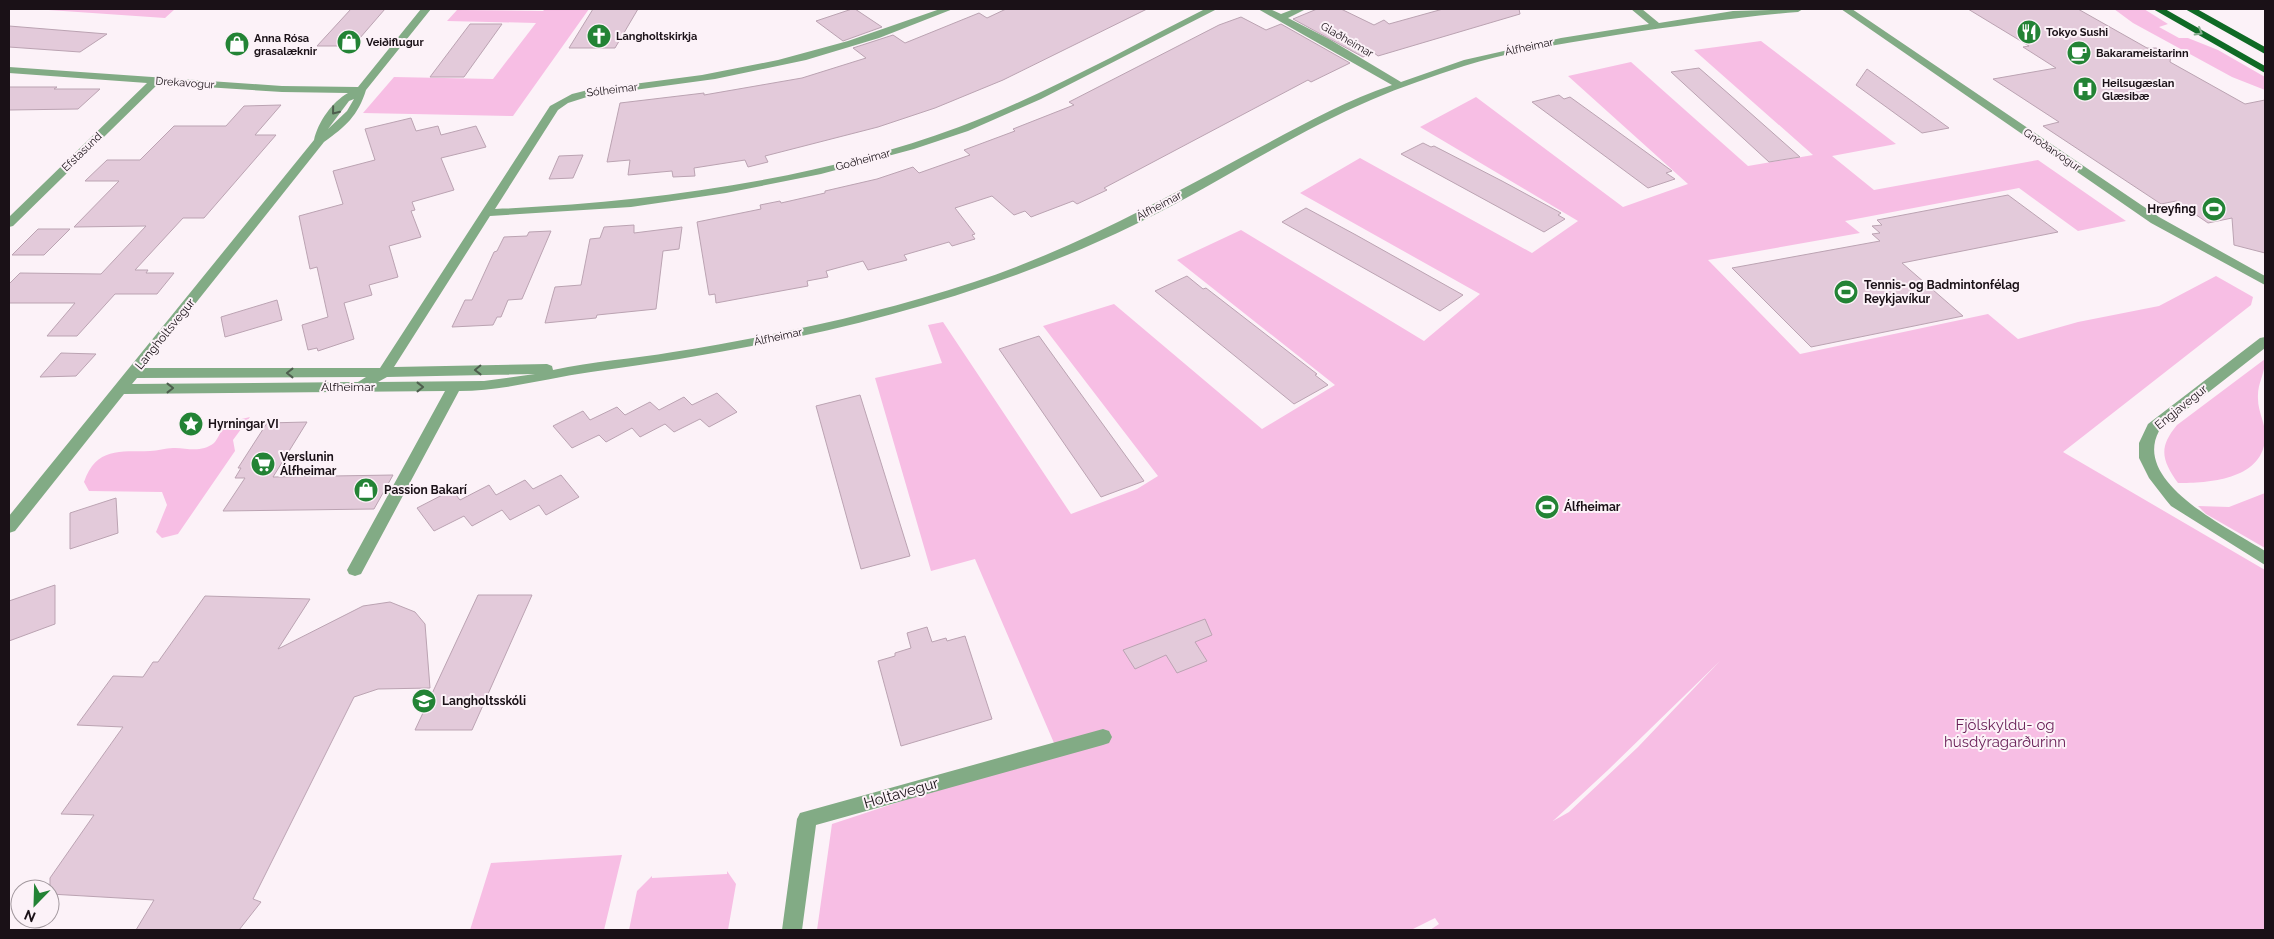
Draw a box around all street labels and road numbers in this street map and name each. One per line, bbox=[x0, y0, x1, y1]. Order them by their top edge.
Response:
street label: Glaðheimar bbox=[1318, 20, 1376, 60]
street label: Álfheimar bbox=[1503, 35, 1555, 58]
street label: Drekavogur bbox=[155, 74, 215, 92]
street label: Sólheimar bbox=[586, 80, 638, 100]
street label: Gnoðarvogur bbox=[2021, 126, 2083, 174]
street label: Efstasund bbox=[59, 130, 105, 174]
street label: Goðheimar bbox=[834, 146, 892, 174]
street label: Álfheimar bbox=[1134, 188, 1184, 223]
street label: Langholtsvegur bbox=[132, 295, 198, 372]
street label: Álfheimar bbox=[752, 325, 804, 348]
street label: Álfheimar bbox=[321, 380, 376, 394]
street label: Engjavegur bbox=[2152, 381, 2210, 432]
street label: Holtavegur bbox=[862, 774, 941, 812]

